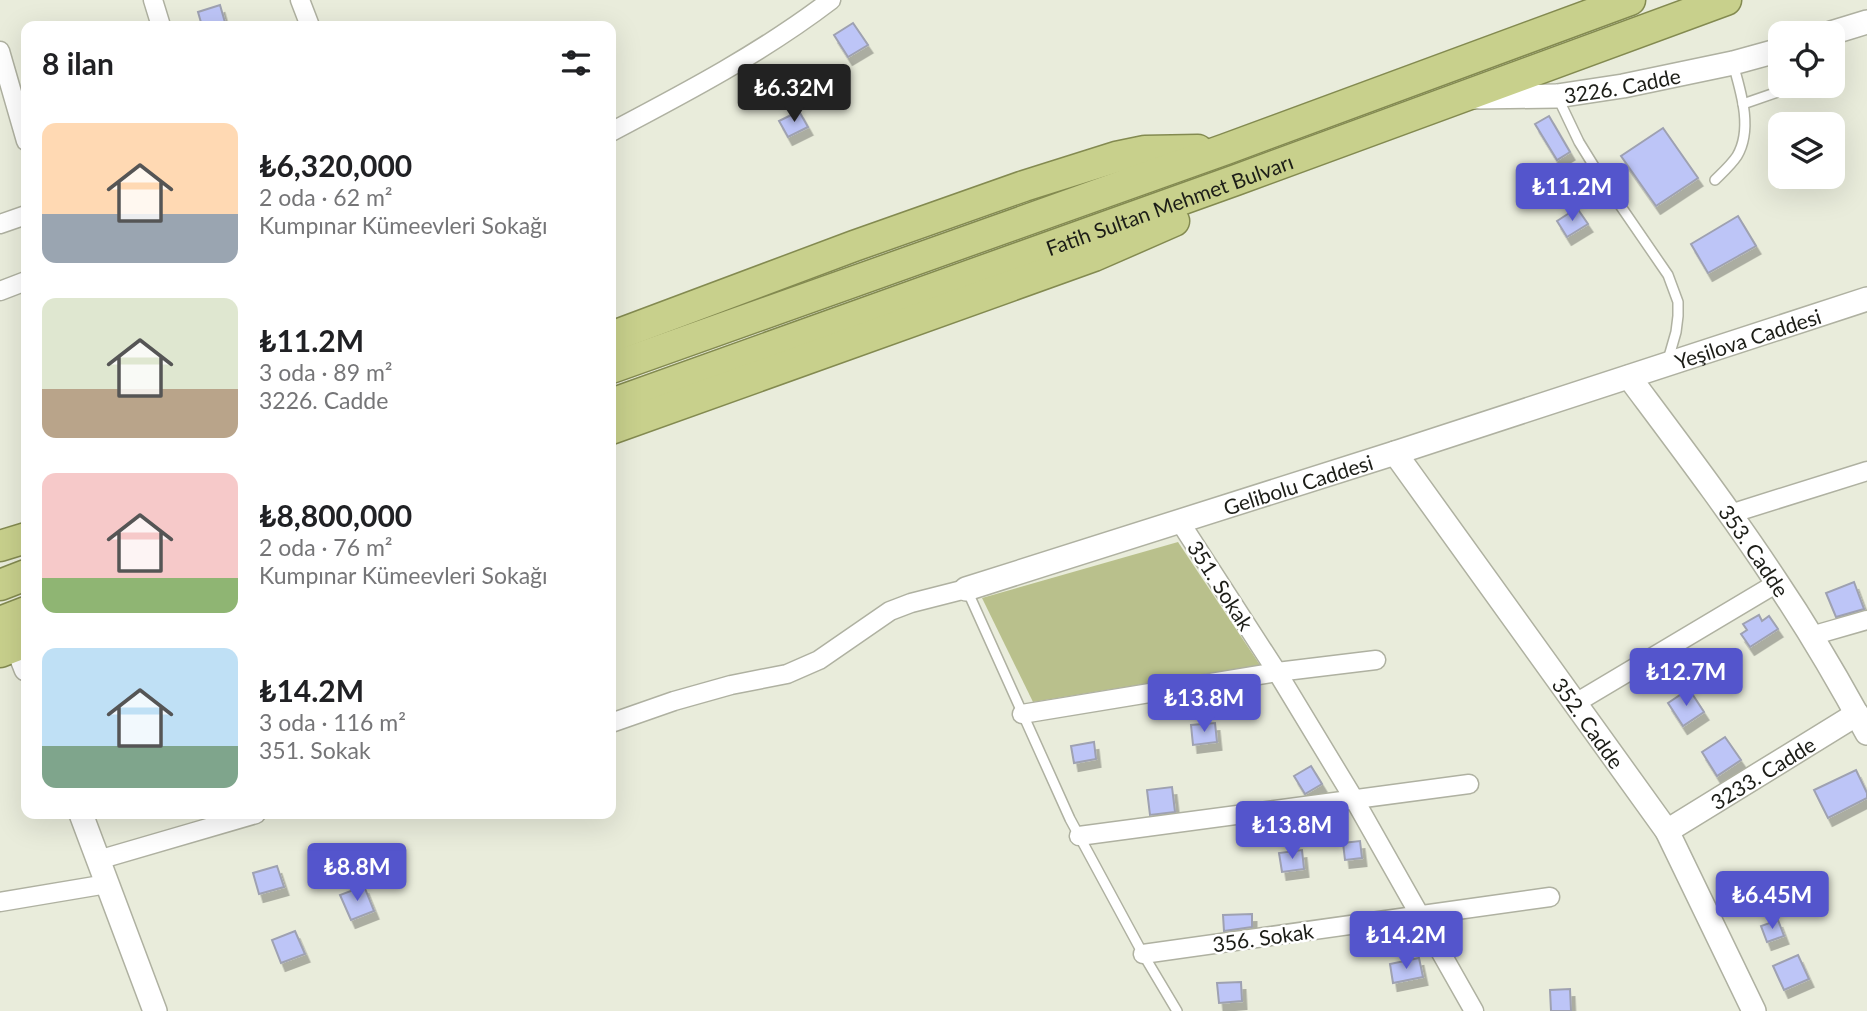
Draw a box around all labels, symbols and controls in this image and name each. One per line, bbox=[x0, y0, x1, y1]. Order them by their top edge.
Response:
map controls bbox=[1768, 21, 1845, 189]
button: locate bbox=[1768, 21, 1845, 98]
icon: filters bbox=[557, 44, 595, 82]
text: 8 ilan bbox=[42, 45, 114, 81]
street label: 3226. Cadde bbox=[1562, 62, 1683, 107]
pin: ₺6.32M bbox=[737, 64, 851, 124]
text: ₺6.32M bbox=[754, 73, 834, 101]
button: layers bbox=[1768, 112, 1845, 189]
text: ₺6,320,000 bbox=[259, 147, 412, 183]
street label: Fatih Sultan Mehmet Bulvarı bbox=[1042, 148, 1296, 260]
icon: home bbox=[98, 151, 182, 235]
pin: ₺11.2M bbox=[1515, 164, 1629, 223]
text: ₺11.2M bbox=[1532, 172, 1612, 200]
text: 2 oda · 62 m² bbox=[259, 183, 393, 211]
text: Kumpınar Kümeevleri Sokağı bbox=[259, 211, 548, 239]
street label: Yeşilova Caddesi bbox=[1671, 302, 1824, 373]
text: ₺11.2M bbox=[259, 322, 364, 358]
icon: home bbox=[98, 326, 182, 410]
text: 3 oda · 89 m² bbox=[259, 358, 393, 386]
text: 3226. Cadde bbox=[259, 386, 388, 414]
street label: Gelibolu Caddesi bbox=[1220, 448, 1376, 519]
text: ₺8,800,000 bbox=[259, 497, 412, 533]
street label: 353. Cadde bbox=[1715, 499, 1795, 601]
icon: home bbox=[98, 501, 182, 585]
text: 2 oda · 76 m² bbox=[259, 533, 393, 561]
street label: 351. Sokak bbox=[1183, 535, 1259, 635]
text: Kumpınar Kümeevleri Sokağı bbox=[259, 561, 548, 589]
pin: ₺12.7M bbox=[1629, 648, 1743, 708]
text: ₺12.7M bbox=[1646, 657, 1726, 685]
text: ₺14.2M bbox=[259, 672, 364, 708]
street label: 352. Cadde bbox=[1548, 672, 1630, 773]
pin: ₺13.8M bbox=[1147, 674, 1261, 734]
icon: home bbox=[98, 676, 182, 760]
text: ₺13.8M bbox=[1164, 683, 1244, 711]
text: 3 oda · 116 m² bbox=[259, 708, 406, 736]
street label: 3233. Cadde bbox=[1705, 731, 1819, 814]
text: 351. Sokak bbox=[259, 736, 371, 764]
pin: ₺13.8M bbox=[1235, 802, 1349, 861]
text: ₺13.8M bbox=[1252, 810, 1332, 838]
pin: ₺8.8M bbox=[308, 844, 406, 903]
text: ₺8.8M bbox=[323, 852, 391, 880]
pin: ₺6.45M bbox=[1715, 872, 1829, 931]
text: ₺6.45M bbox=[1732, 880, 1812, 908]
pin: ₺14.2M bbox=[1349, 912, 1463, 971]
street label: 356. Sokak bbox=[1211, 917, 1316, 956]
text: ₺14.2M bbox=[1366, 920, 1446, 948]

